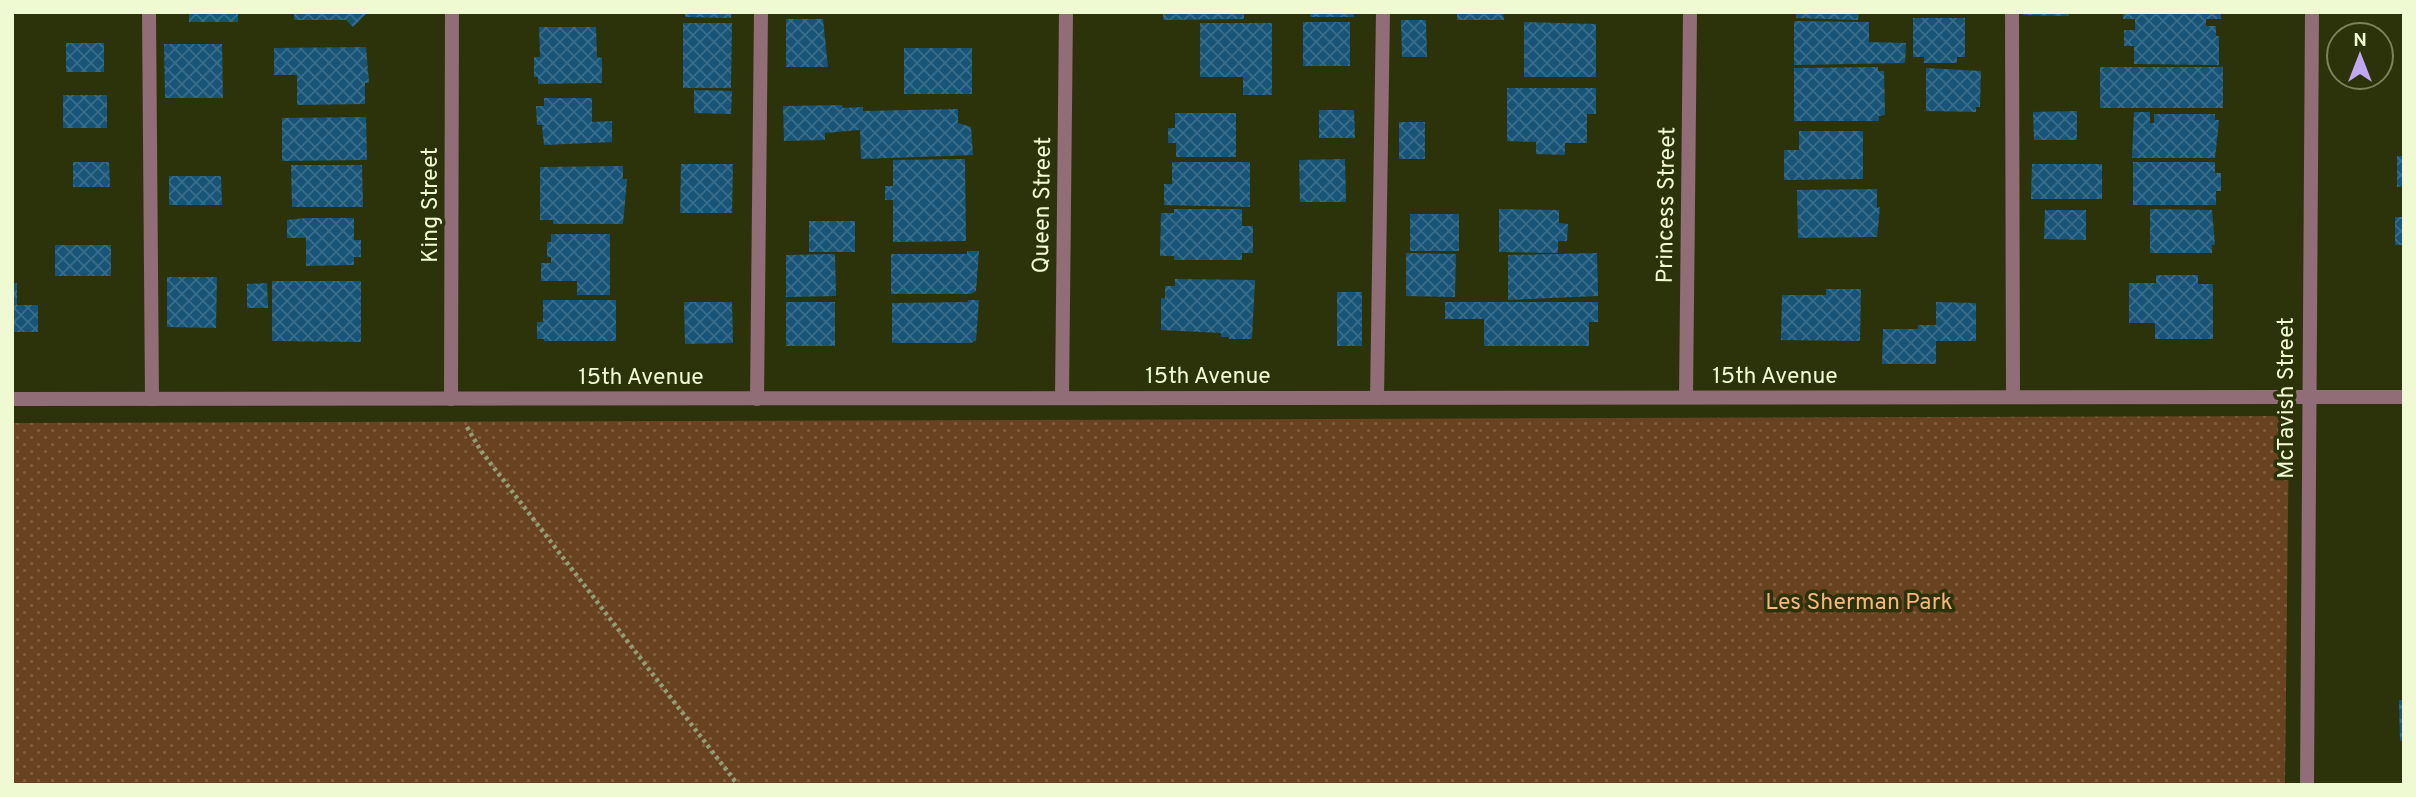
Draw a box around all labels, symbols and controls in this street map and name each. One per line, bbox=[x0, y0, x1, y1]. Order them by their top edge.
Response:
north arrow bbox=[2325, 21, 2395, 91]
text: N bbox=[2353, 29, 2367, 53]
street label: Princess Street bbox=[1652, 127, 1683, 284]
street label: Queen Street bbox=[1028, 136, 1059, 274]
street label: King Street bbox=[417, 147, 446, 263]
street label: McTavish Street bbox=[2273, 317, 2302, 479]
street label: 15th Avenue bbox=[1145, 363, 1271, 392]
street label: 15th Avenue bbox=[1712, 363, 1838, 392]
street label: 15th Avenue bbox=[578, 364, 704, 393]
park label: Les Sherman Park bbox=[1765, 589, 1953, 618]

